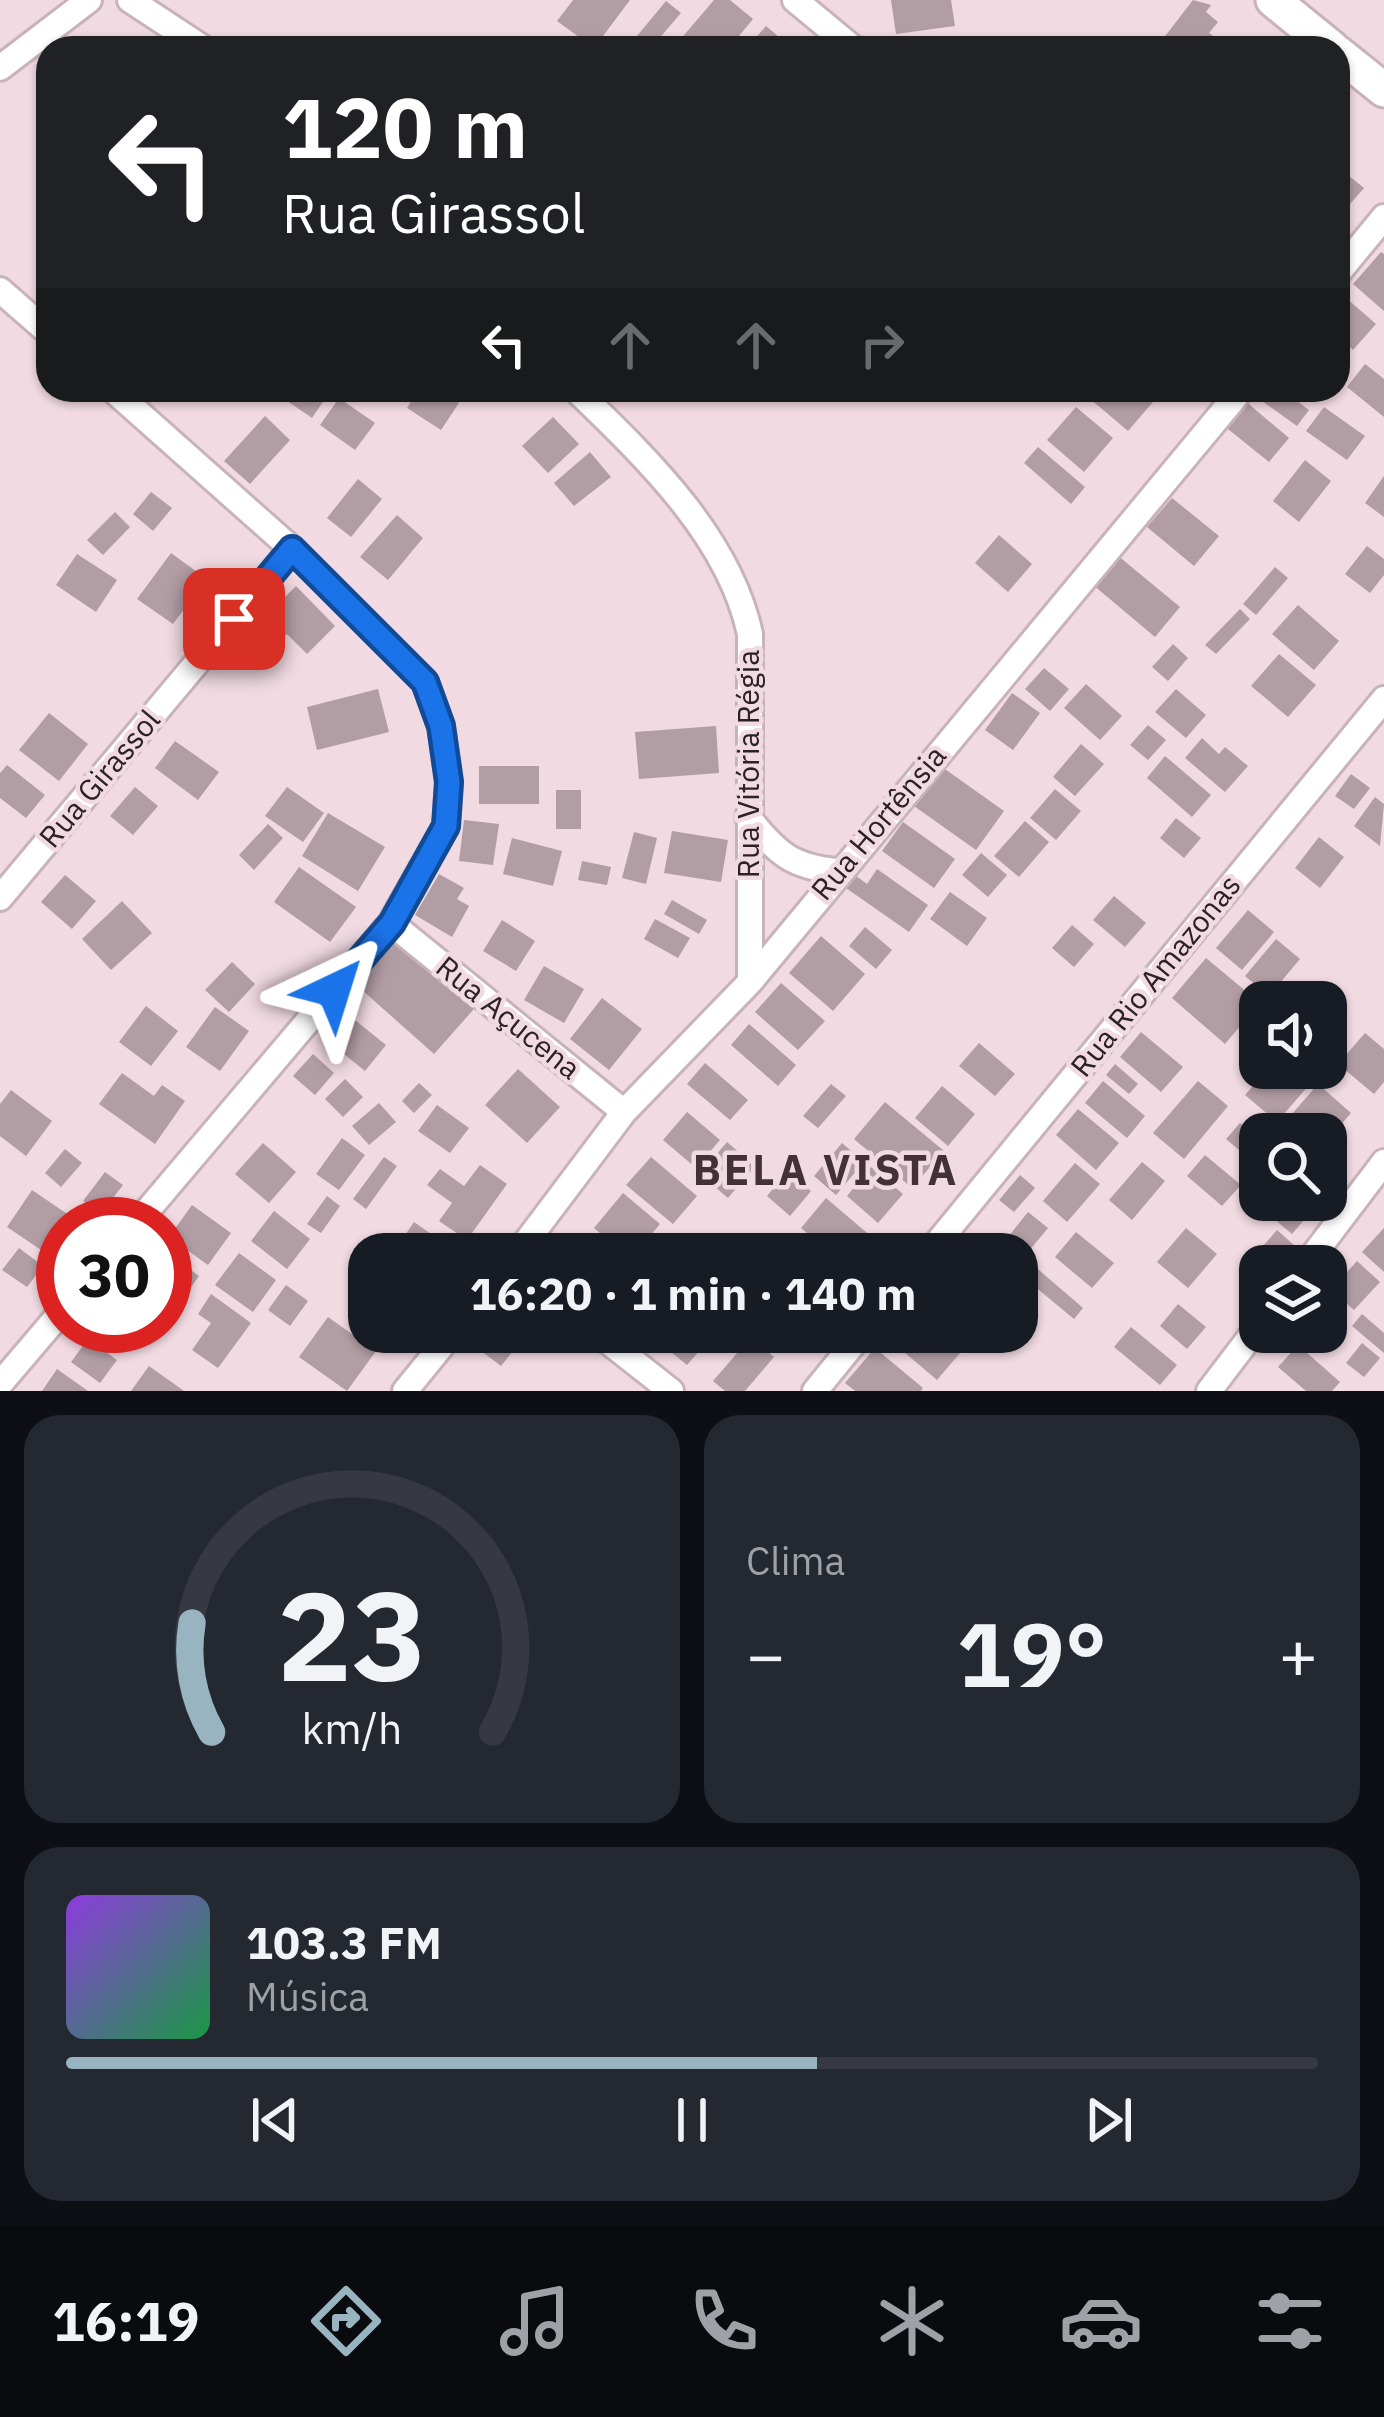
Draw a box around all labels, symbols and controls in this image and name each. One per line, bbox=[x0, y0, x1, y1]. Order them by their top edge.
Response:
text: 120 m bbox=[282, 72, 528, 181]
icon: left bbox=[84, 84, 240, 240]
text: Rua Girassol bbox=[282, 178, 585, 248]
icon: left bbox=[471, 312, 537, 378]
icon: ahead bbox=[597, 312, 663, 378]
icon: ahead bbox=[723, 312, 789, 378]
icon: right bbox=[849, 312, 915, 378]
pin bbox=[183, 568, 285, 670]
icon: arrive bbox=[201, 586, 267, 652]
street label: Rua Vitória Régia bbox=[728, 650, 767, 878]
street label: Rua Girassol bbox=[30, 701, 168, 855]
street label: Rua Hortênsia bbox=[802, 737, 954, 908]
street label: Rua Rio Amazonas bbox=[1061, 866, 1248, 1084]
position arrow bbox=[271, 927, 397, 1053]
street label: Rua Açucena bbox=[429, 947, 589, 1087]
map controls bbox=[1239, 981, 1347, 1353]
button: sound bbox=[1239, 981, 1347, 1089]
button: search bbox=[1239, 1113, 1347, 1221]
district label: BELA VISTA bbox=[693, 1142, 959, 1197]
speed limit sign: 30 bbox=[36, 1197, 192, 1353]
button: layers bbox=[1239, 1245, 1347, 1353]
text: 16:20 · 1 min · 140 m bbox=[470, 1264, 916, 1322]
text: Clima bbox=[746, 1535, 845, 1586]
text: 23 bbox=[277, 1553, 427, 1715]
text: 19° bbox=[957, 1595, 1107, 1712]
text: − bbox=[746, 1611, 786, 1697]
text: + bbox=[1278, 1611, 1318, 1697]
text: km/h bbox=[302, 1700, 402, 1756]
text: 103.3 FM bbox=[246, 1913, 442, 1971]
text: Música bbox=[246, 1971, 369, 2022]
icon: previous bbox=[242, 2087, 308, 2153]
icon: pause bbox=[659, 2087, 725, 2153]
icon: next bbox=[1076, 2087, 1142, 2153]
icon: directions bbox=[304, 2279, 388, 2363]
icon: music bbox=[493, 2279, 577, 2363]
icon: phone bbox=[682, 2279, 766, 2363]
icon: climate bbox=[870, 2279, 954, 2363]
icon: car bbox=[1059, 2279, 1143, 2363]
icon: filters bbox=[1248, 2279, 1332, 2363]
text: 16:19 bbox=[52, 2286, 200, 2356]

